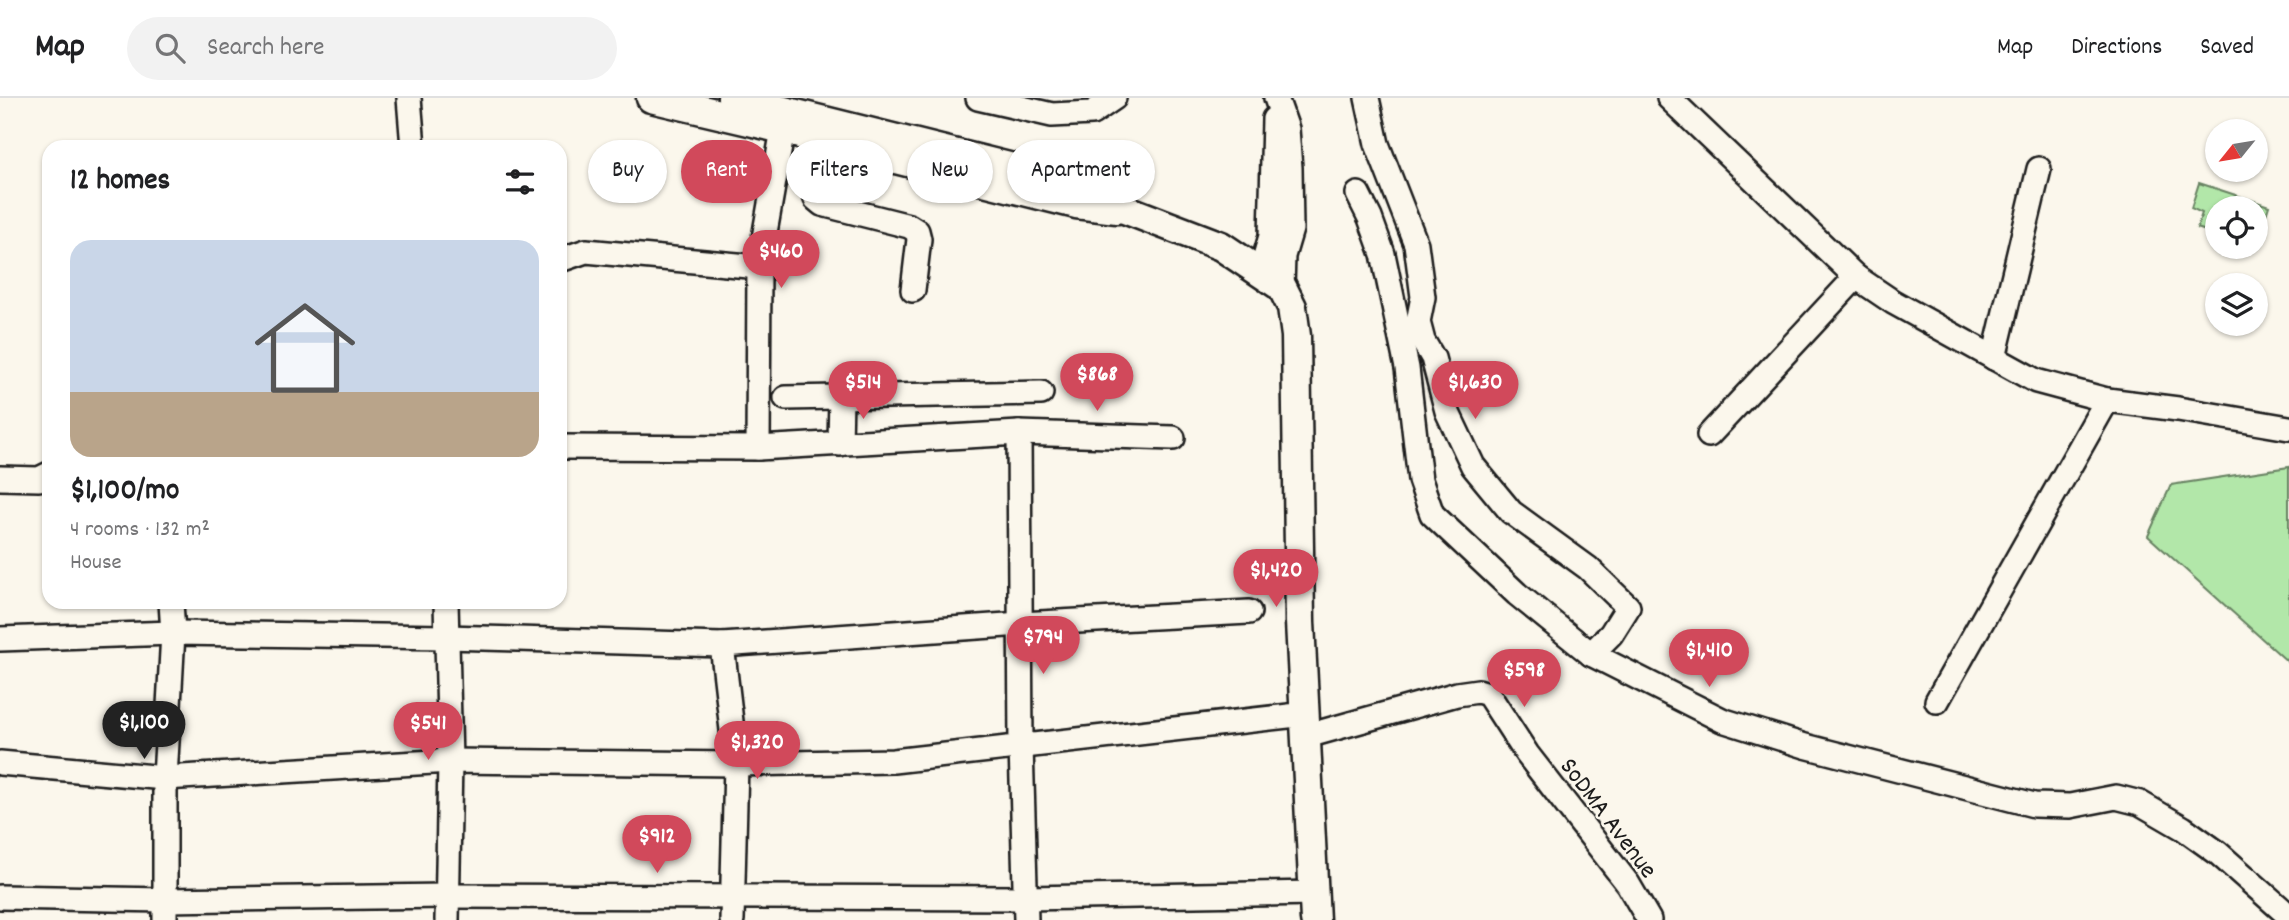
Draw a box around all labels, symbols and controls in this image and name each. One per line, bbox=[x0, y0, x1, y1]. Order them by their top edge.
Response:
search box bbox=[127, 17, 617, 80]
text: Map bbox=[35, 25, 85, 72]
icon: search bbox=[151, 29, 189, 67]
text: Search here bbox=[207, 30, 325, 67]
text: Map bbox=[1997, 31, 2033, 65]
text: Directions bbox=[2071, 31, 2162, 65]
text: Saved bbox=[2200, 31, 2254, 65]
north arrow bbox=[2205, 119, 2268, 182]
map controls bbox=[2205, 119, 2268, 336]
chip: Buy bbox=[588, 140, 667, 203]
chip: Rent bbox=[681, 140, 772, 203]
chip: Filters bbox=[786, 140, 893, 203]
chip: New bbox=[907, 140, 993, 203]
chip: Apartment bbox=[1007, 140, 1155, 203]
text: 12 homes bbox=[70, 161, 170, 204]
icon: filters bbox=[501, 163, 539, 201]
button: locate bbox=[2205, 196, 2268, 259]
pin: $460 bbox=[740, 230, 822, 290]
text: $460 bbox=[758, 236, 804, 269]
button: layers bbox=[2205, 273, 2268, 336]
icon: home bbox=[242, 285, 368, 411]
pin: $868 bbox=[1056, 354, 1138, 413]
text: $868 bbox=[1076, 359, 1118, 392]
pin: $514 bbox=[822, 362, 904, 421]
pin: $1,630 bbox=[1418, 362, 1532, 421]
text: $514 bbox=[845, 367, 881, 400]
text: $1,630 bbox=[1447, 367, 1503, 400]
text: $1,100/mo bbox=[70, 471, 179, 514]
text: 4 rooms · 132 m² bbox=[70, 514, 210, 547]
text: House bbox=[70, 547, 122, 580]
pin: $1,420 bbox=[1219, 550, 1333, 609]
text: $1,420 bbox=[1249, 555, 1303, 588]
pin: $794 bbox=[1002, 616, 1084, 676]
text: $794 bbox=[1023, 622, 1063, 655]
pin: $1,410 bbox=[1652, 630, 1766, 689]
text: $1,410 bbox=[1685, 635, 1733, 668]
pin: $598 bbox=[1483, 650, 1565, 709]
text: $598 bbox=[1503, 655, 1545, 688]
pin: $1,100 bbox=[87, 702, 201, 761]
pin: $541 bbox=[387, 702, 469, 762]
text: $1,100 bbox=[118, 707, 170, 740]
text: $541 bbox=[410, 708, 446, 741]
pin: $1,320 bbox=[700, 722, 814, 781]
text: $1,320 bbox=[730, 727, 784, 760]
street label: SoDMA Avenue bbox=[1549, 751, 1665, 887]
pin: $912 bbox=[616, 816, 698, 875]
text: $912 bbox=[638, 821, 676, 854]

